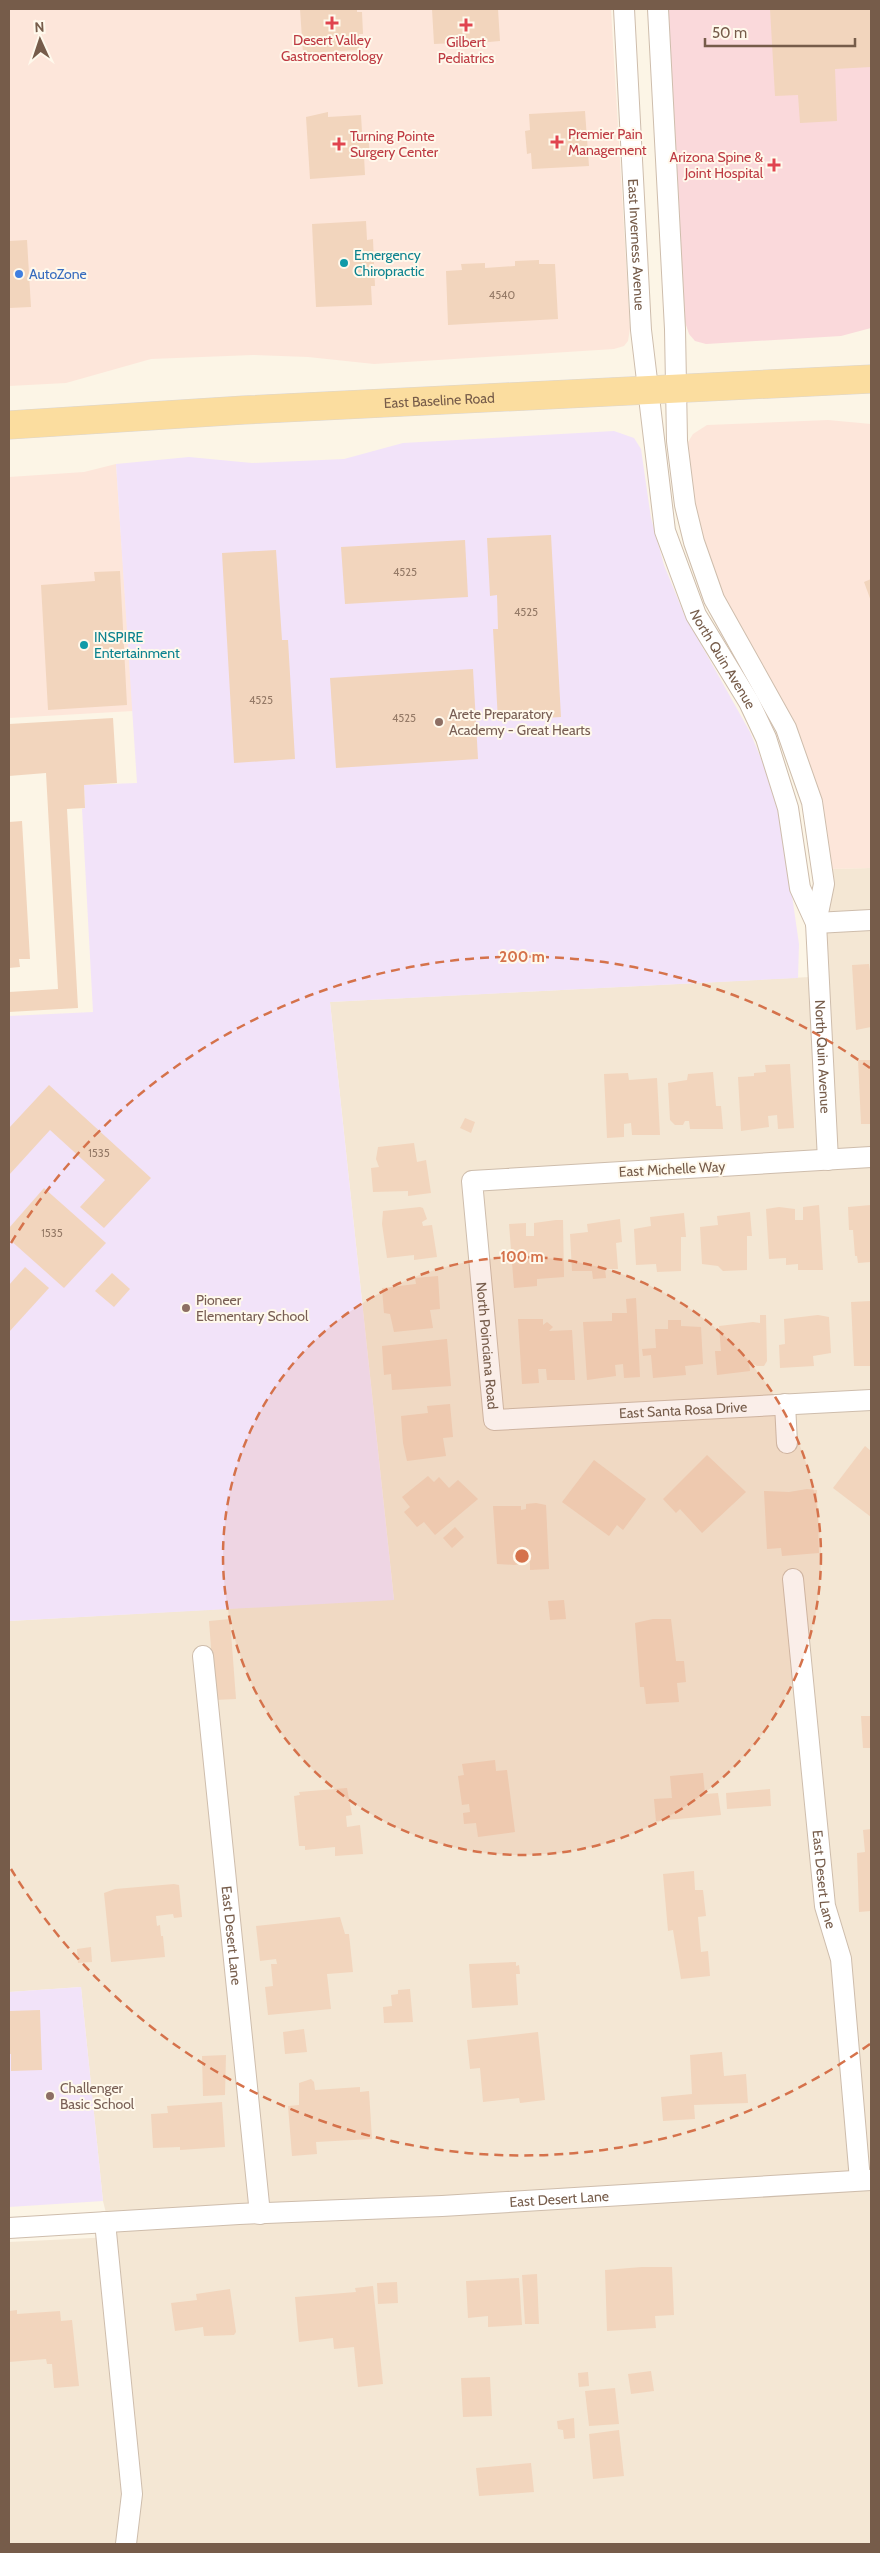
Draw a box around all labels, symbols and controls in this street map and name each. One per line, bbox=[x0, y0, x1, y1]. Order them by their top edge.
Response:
north arrow bbox=[15, 15, 65, 65]
scale bar bbox=[705, 15, 855, 47]
marker: Desert Valley Gastroenterology bbox=[325, 16, 339, 30]
text: N bbox=[34, 18, 45, 36]
marker: Gilbert Pediatrics bbox=[459, 18, 473, 32]
text: 50 m bbox=[712, 24, 747, 42]
place label: Desert Valley Gastroenterology bbox=[281, 31, 383, 65]
place label: Gilbert Pediatrics bbox=[438, 33, 494, 67]
place label: Premier Pain Management bbox=[568, 125, 647, 159]
place label: Turning Pointe Surgery Center bbox=[350, 127, 439, 161]
marker: Premier Pain Management bbox=[550, 135, 564, 149]
marker: Turning Pointe Surgery Center bbox=[332, 137, 346, 151]
place label: Arizona Spine & Joint Hospital bbox=[670, 148, 764, 182]
marker: Arizona Spine & Joint Hospital bbox=[767, 158, 781, 172]
street label: East Inverness Avenue bbox=[624, 178, 649, 311]
place label: Emergency Chiropractic bbox=[354, 246, 424, 280]
marker: Emergency Chiropractic bbox=[338, 257, 350, 269]
place label: AutoZone bbox=[29, 265, 87, 283]
marker: AutoZone bbox=[13, 268, 25, 280]
house number: 4540 bbox=[489, 288, 515, 302]
street label: East Baseline Road bbox=[383, 389, 495, 412]
house number: 4525 bbox=[393, 565, 417, 579]
house number: 4525 bbox=[514, 605, 538, 619]
street label: North Quin Avenue bbox=[686, 607, 760, 712]
place label: INSPIRE Entertainment bbox=[94, 628, 180, 662]
marker: INSPIRE Entertainment bbox=[78, 639, 90, 651]
house number: 4525 bbox=[249, 693, 273, 707]
place label: Arete Preparatory Academy - Great Hearts bbox=[449, 705, 591, 739]
house number: 4525 bbox=[392, 711, 416, 725]
marker: Arete Preparatory Academy - Great Hearts bbox=[433, 716, 445, 728]
text: 200 m bbox=[499, 948, 545, 966]
street label: North Quin Avenue bbox=[811, 999, 835, 1114]
house number: 1535 bbox=[88, 1146, 110, 1160]
street label: East Michelle Way bbox=[618, 1157, 726, 1181]
house number: 1535 bbox=[41, 1226, 63, 1240]
text: 100 m bbox=[500, 1248, 544, 1266]
street label: North Poinciana Road bbox=[472, 1281, 502, 1410]
place label: Pioneer Elementary School bbox=[196, 1291, 309, 1325]
marker: Pioneer Elementary School bbox=[180, 1302, 192, 1314]
street label: East Santa Rosa Drive bbox=[618, 1398, 748, 1422]
centre of rings bbox=[513, 1547, 531, 1565]
street label: East Desert Lane bbox=[809, 1829, 840, 1931]
street label: East Desert Lane bbox=[218, 1885, 246, 1986]
place label: Challenger Basic School bbox=[60, 2079, 135, 2113]
marker: Challenger Basic School bbox=[44, 2090, 56, 2102]
street label: East Desert Lane bbox=[509, 2187, 609, 2211]

